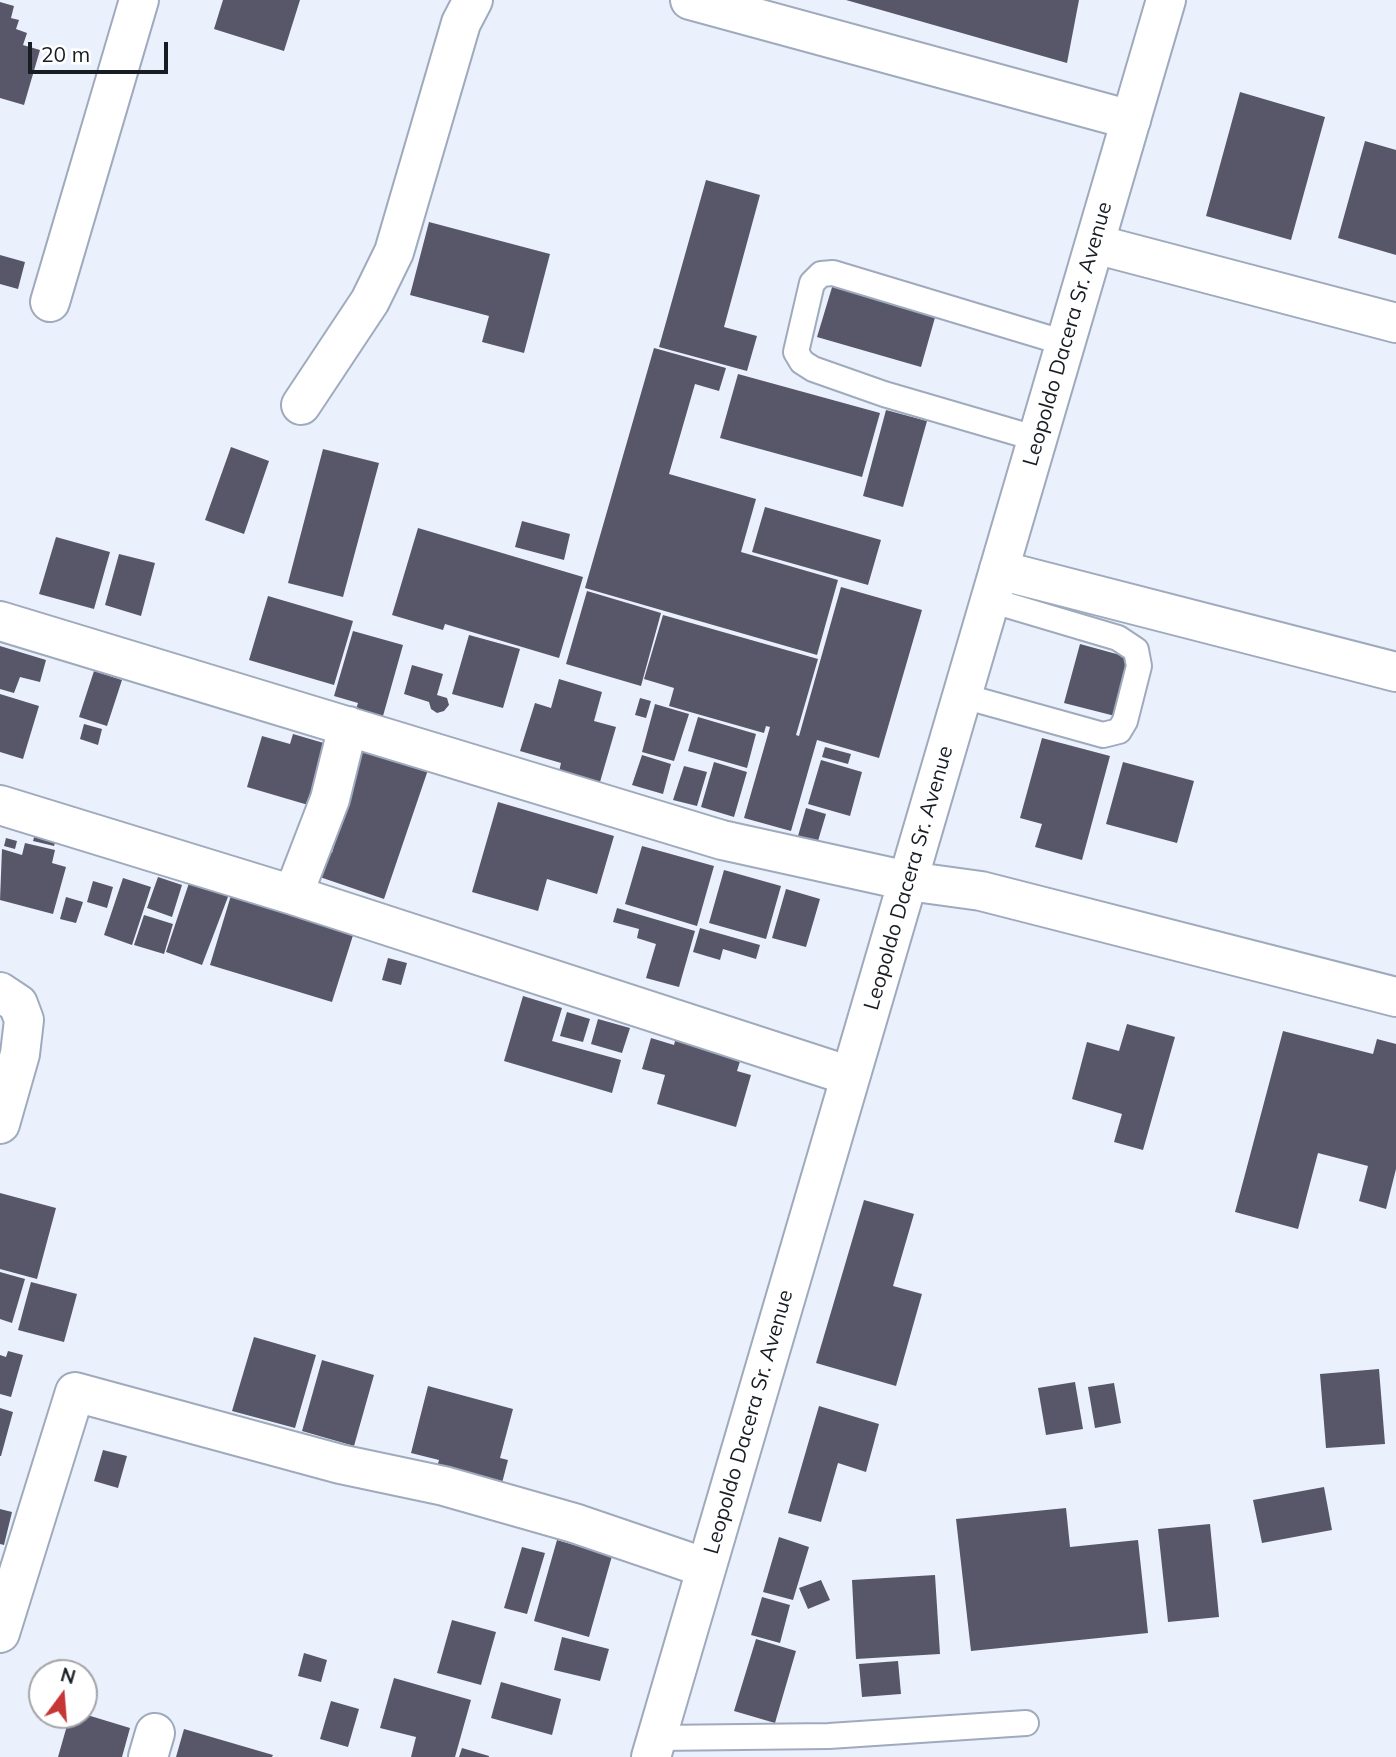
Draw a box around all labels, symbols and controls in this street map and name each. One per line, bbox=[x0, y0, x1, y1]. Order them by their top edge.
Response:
scale bar bbox=[32, 28, 172, 72]
text: 20 m bbox=[41, 41, 90, 67]
street label: Leopoldo Dacera Sr. Avenue bbox=[1018, 199, 1118, 469]
street label: Leopoldo Dacera Sr. Avenue bbox=[859, 743, 959, 1013]
street label: Leopoldo Dacera Sr. Avenue bbox=[699, 1287, 799, 1557]
north arrow bbox=[28, 1659, 98, 1729]
text: N bbox=[58, 1662, 78, 1689]

